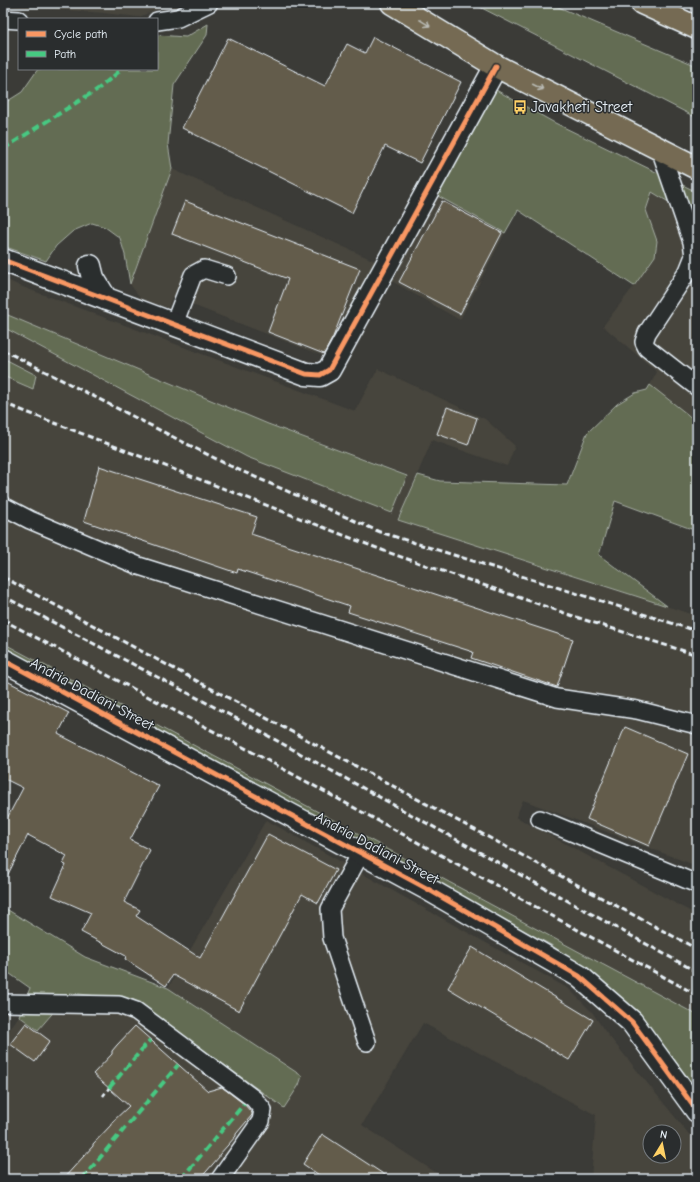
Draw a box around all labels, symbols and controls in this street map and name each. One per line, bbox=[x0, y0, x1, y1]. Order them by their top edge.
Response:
legend bbox=[18, 18, 158, 70]
one-way arrow bbox=[419, 20, 431, 28]
text: Cycle path bbox=[54, 27, 107, 41]
text: Path bbox=[54, 47, 76, 61]
one-way arrow bbox=[532, 84, 544, 92]
place label: Javakheti Street bbox=[531, 98, 633, 116]
bus stop icon: Javakheti Street bbox=[512, 99, 528, 115]
street label: Andria Dadiani Street bbox=[27, 654, 158, 735]
street label: Andria Dadiani Street bbox=[312, 808, 443, 889]
north arrow bbox=[642, 1124, 682, 1164]
text: N bbox=[659, 1128, 668, 1142]

